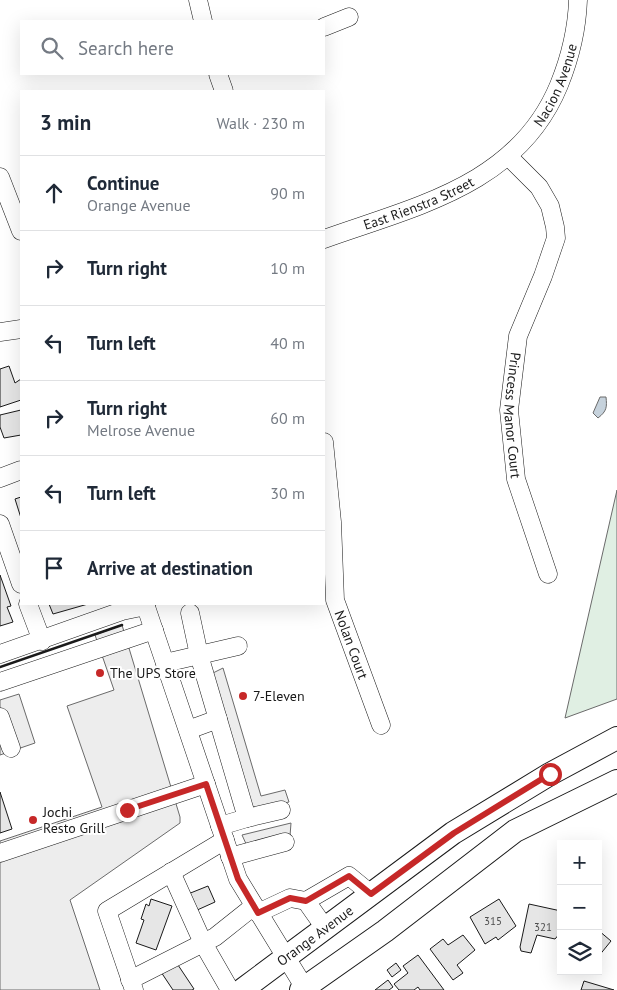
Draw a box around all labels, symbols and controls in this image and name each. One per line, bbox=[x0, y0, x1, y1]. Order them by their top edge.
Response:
search box bbox=[20, 20, 325, 75]
icon: search bbox=[38, 34, 66, 62]
text: Search here bbox=[78, 36, 174, 60]
street label: Nacion Avenue bbox=[529, 42, 581, 130]
text: 3 min bbox=[40, 109, 91, 136]
text: Walk · 230 m bbox=[216, 113, 305, 133]
text: Continue bbox=[87, 171, 159, 195]
street label: East Rienstra Street bbox=[361, 173, 477, 234]
icon: ahead bbox=[40, 179, 68, 207]
text: 90 m bbox=[270, 183, 305, 203]
text: Orange Avenue bbox=[87, 195, 191, 215]
icon: right bbox=[40, 254, 68, 282]
text: Turn right bbox=[87, 256, 167, 280]
text: 10 m bbox=[270, 258, 305, 278]
icon: left bbox=[40, 329, 68, 357]
text: Turn left bbox=[87, 331, 156, 355]
text: 40 m bbox=[270, 333, 305, 353]
street label: Princess Manor Court bbox=[499, 351, 525, 479]
text: Turn right bbox=[87, 396, 167, 420]
icon: right bbox=[40, 404, 68, 432]
text: 60 m bbox=[270, 408, 305, 428]
text: Melrose Avenue bbox=[87, 420, 195, 440]
icon: left bbox=[40, 479, 68, 507]
text: Turn left bbox=[87, 481, 156, 505]
text: 30 m bbox=[270, 483, 305, 503]
icon: arrive bbox=[40, 554, 68, 582]
text: Arrive at destination bbox=[87, 556, 253, 580]
street label: Nolan Court bbox=[331, 608, 372, 682]
place label: The UPS Store bbox=[110, 664, 196, 682]
marker: The UPS Store bbox=[94, 667, 106, 679]
place label: 7-Eleven bbox=[253, 687, 305, 705]
marker: 7-Eleven bbox=[237, 690, 249, 702]
route start bbox=[539, 763, 562, 786]
route end bbox=[116, 799, 139, 822]
place label: Jochi Resto Grill bbox=[42, 803, 105, 837]
marker: Jochi Resto Grill bbox=[27, 814, 39, 826]
map controls bbox=[557, 840, 602, 975]
button: + bbox=[557, 840, 602, 885]
button: − bbox=[557, 885, 602, 930]
street label: Orange Avenue bbox=[273, 901, 357, 970]
house number: 315 bbox=[484, 914, 502, 928]
house number: 321 bbox=[534, 920, 552, 934]
button: layers bbox=[557, 930, 602, 975]

